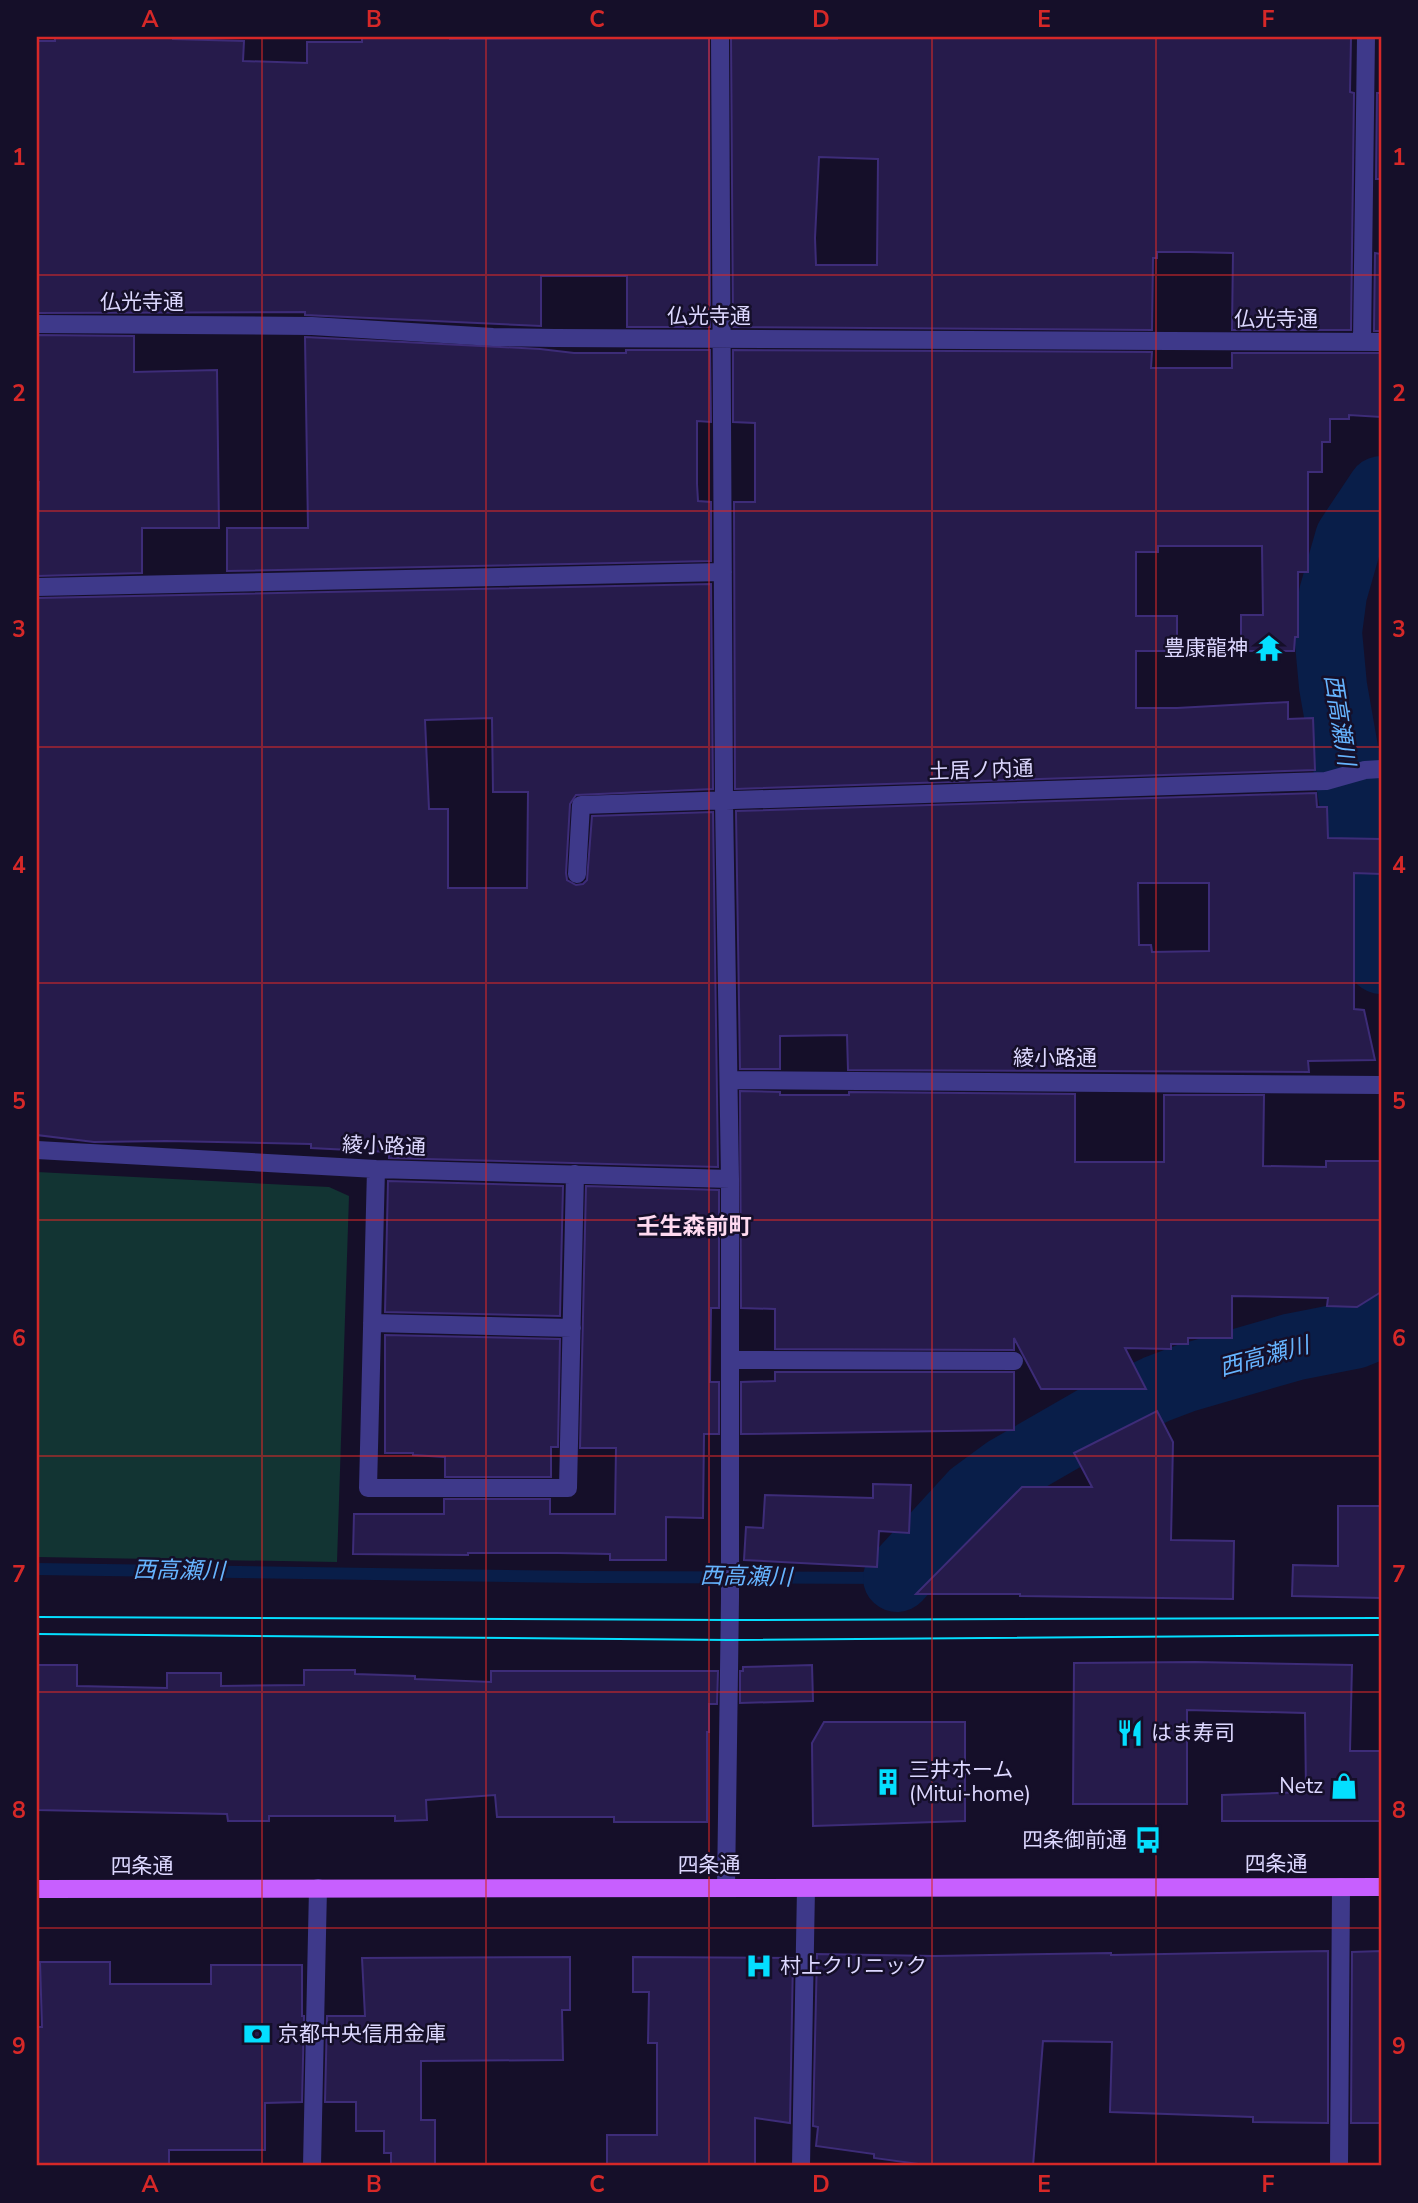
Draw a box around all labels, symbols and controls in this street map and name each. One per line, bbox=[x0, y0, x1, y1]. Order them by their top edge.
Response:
text: A bbox=[141, 4, 159, 35]
text: B bbox=[366, 4, 382, 35]
text: C bbox=[589, 4, 605, 35]
text: D bbox=[812, 4, 830, 35]
text: E bbox=[1037, 4, 1051, 35]
text: F bbox=[1262, 4, 1275, 35]
text: 1 bbox=[12, 142, 26, 173]
text: 1 bbox=[1392, 142, 1406, 173]
street label: 仏光寺通 bbox=[100, 288, 184, 316]
street label: 仏光寺通 bbox=[667, 302, 751, 330]
street label: 仏光寺通 bbox=[1234, 305, 1318, 333]
text: 2 bbox=[12, 378, 26, 409]
text: 2 bbox=[1392, 378, 1406, 409]
text: 3 bbox=[12, 614, 26, 645]
text: 3 bbox=[1392, 614, 1406, 645]
temple icon: 豊康龍神 bbox=[1254, 633, 1284, 663]
place label: 豊康龍神 bbox=[1164, 634, 1248, 662]
water label: 西高瀬川 bbox=[1317, 672, 1362, 771]
street label: 土居ノ内通 bbox=[928, 754, 1034, 786]
text: 4 bbox=[12, 850, 26, 881]
text: 4 bbox=[1392, 850, 1406, 881]
street label: 綾小路通 bbox=[1013, 1044, 1097, 1072]
text: 5 bbox=[12, 1086, 26, 1117]
text: 5 bbox=[1392, 1086, 1406, 1117]
street label: 綾小路通 bbox=[342, 1131, 426, 1161]
district label: 壬生森前町 bbox=[637, 1211, 752, 1242]
text: 6 bbox=[12, 1323, 26, 1354]
text: 6 bbox=[1392, 1323, 1406, 1354]
water label: 西高瀬川 bbox=[1216, 1329, 1315, 1383]
water label: 西高瀬川 bbox=[133, 1554, 228, 1587]
text: 7 bbox=[12, 1559, 26, 1590]
text: 7 bbox=[1392, 1559, 1406, 1590]
water label: 西高瀬川 bbox=[700, 1560, 795, 1593]
restaurant icon: はま寿司 bbox=[1115, 1718, 1145, 1748]
place label: はま寿司 bbox=[1151, 1719, 1235, 1747]
place label: 三井ホーム (Mitui-home) bbox=[909, 1756, 1031, 1808]
building icon: 三井ホーム (Mitui-home) bbox=[873, 1767, 903, 1797]
shop icon: Netz bbox=[1329, 1771, 1359, 1801]
place label: Netz bbox=[1279, 1772, 1323, 1800]
text: 8 bbox=[12, 1795, 26, 1826]
text: 8 bbox=[1392, 1795, 1406, 1826]
bus stop icon: 四条御前通 bbox=[1133, 1825, 1163, 1855]
place label: 四条御前通 bbox=[1022, 1826, 1127, 1854]
street label: 四条通 bbox=[1245, 1850, 1308, 1878]
street label: 四条通 bbox=[678, 1851, 741, 1879]
street label: 四条通 bbox=[111, 1852, 174, 1880]
hospital icon: 村上クリニック bbox=[744, 1951, 774, 1981]
place label: 村上クリニック bbox=[780, 1952, 927, 1980]
bank icon: 京都中央信用金庫 bbox=[242, 2019, 272, 2049]
place label: 京都中央信用金庫 bbox=[278, 2020, 446, 2048]
text: 9 bbox=[12, 2031, 26, 2062]
text: 9 bbox=[1392, 2031, 1406, 2062]
text: A bbox=[141, 2169, 159, 2200]
text: B bbox=[366, 2169, 382, 2200]
text: C bbox=[589, 2169, 605, 2200]
text: D bbox=[812, 2169, 830, 2200]
text: E bbox=[1037, 2169, 1051, 2200]
text: F bbox=[1262, 2169, 1275, 2200]

